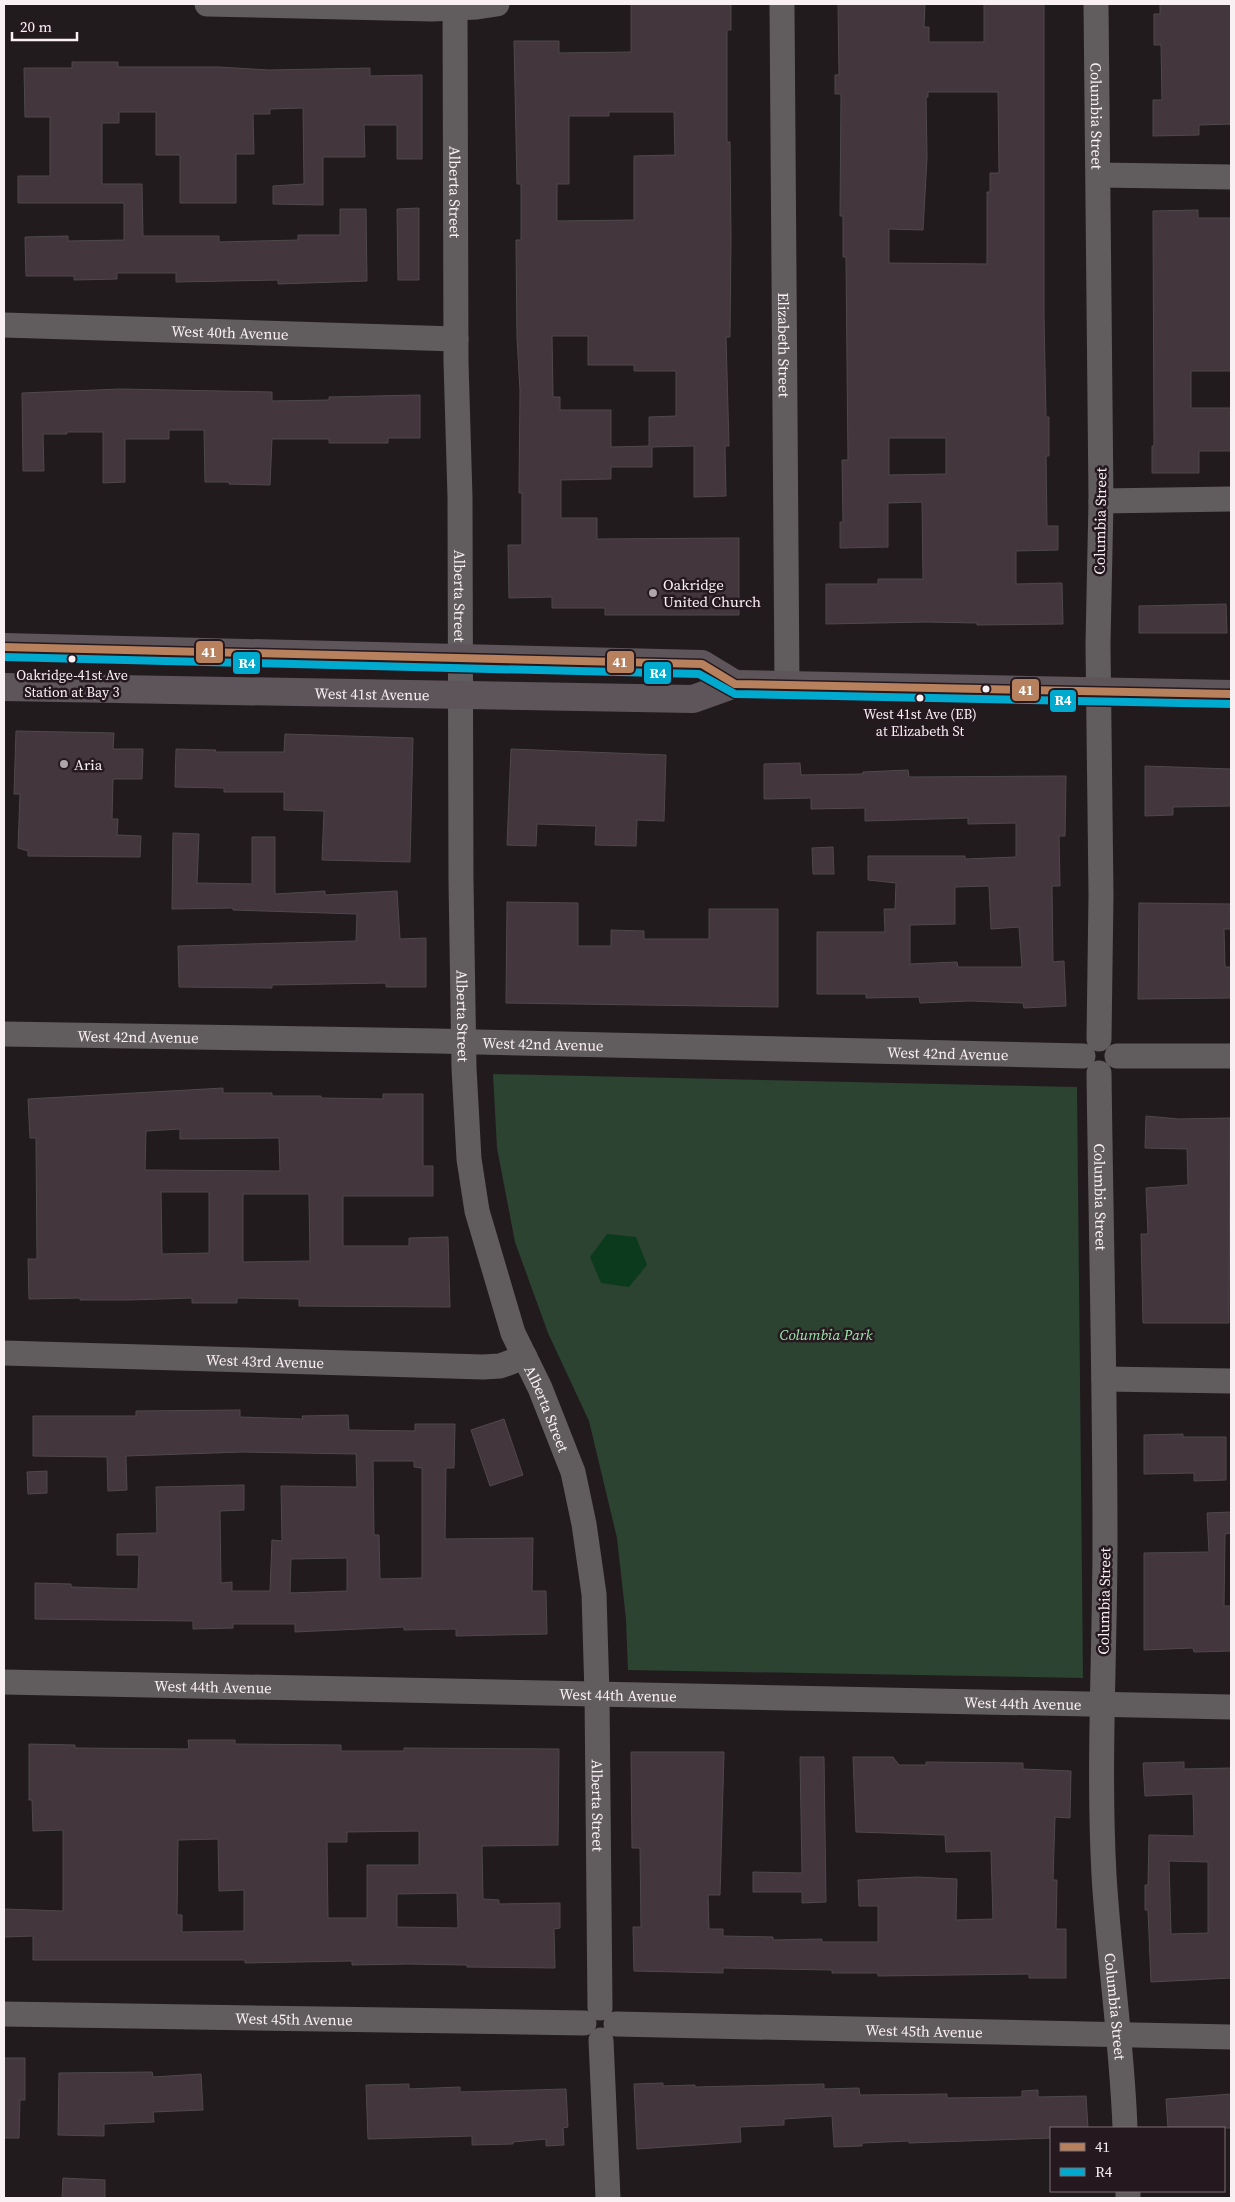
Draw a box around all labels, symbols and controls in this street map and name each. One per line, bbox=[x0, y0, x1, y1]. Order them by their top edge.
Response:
scale bar bbox=[12, 10, 78, 42]
text: 20 m bbox=[20, 16, 52, 37]
street label: Columbia Street bbox=[1086, 62, 1108, 170]
street label: Alberta Street bbox=[445, 146, 466, 238]
street label: Elizabeth Street bbox=[774, 292, 795, 398]
street label: West 40th Avenue bbox=[171, 320, 289, 344]
street label: Columbia Street bbox=[1089, 467, 1111, 575]
street label: Alberta Street bbox=[450, 550, 471, 642]
place label: Oakridge United Church bbox=[663, 574, 761, 612]
marker: Oakridge United Church bbox=[647, 587, 659, 599]
line badge: 41 bbox=[195, 640, 224, 664]
text: 41 bbox=[201, 642, 217, 662]
line badge: 41 bbox=[606, 650, 635, 674]
line badge: R4 bbox=[232, 651, 261, 675]
text: 41 bbox=[612, 652, 628, 672]
text: R4 bbox=[238, 653, 256, 673]
marker: Oakridge-41st Ave Station at Bay 3 bbox=[67, 654, 77, 664]
line badge: R4 bbox=[643, 661, 672, 685]
text: R4 bbox=[649, 663, 667, 683]
place label: Oakridge-41st Ave Station at Bay 3 bbox=[16, 665, 128, 702]
line badge: 41 bbox=[1011, 678, 1040, 702]
text: 41 bbox=[1018, 680, 1034, 700]
street label: West 41st Avenue bbox=[314, 682, 430, 705]
unlabelled marker bbox=[981, 684, 991, 694]
line badge: R4 bbox=[1049, 689, 1077, 713]
text: R4 bbox=[1054, 690, 1072, 710]
marker: West 41st Ave (EB) at Elizabeth St bbox=[915, 693, 925, 703]
place label: West 41st Ave (EB) at Elizabeth St bbox=[863, 704, 977, 741]
place label: Aria bbox=[74, 754, 103, 775]
marker: Aria bbox=[58, 758, 70, 770]
street label: Alberta Street bbox=[452, 970, 474, 1062]
street label: West 42nd Avenue bbox=[77, 1025, 199, 1048]
street label: West 42nd Avenue bbox=[482, 1032, 604, 1055]
street label: West 42nd Avenue bbox=[887, 1041, 1009, 1065]
street label: Columbia Street bbox=[1090, 1143, 1112, 1251]
park label: Columbia Park bbox=[779, 1324, 873, 1345]
street label: West 43rd Avenue bbox=[205, 1348, 325, 1373]
street label: Alberta Street bbox=[520, 1361, 575, 1455]
street label: Columbia Street bbox=[1093, 1547, 1115, 1655]
street label: West 44th Avenue bbox=[154, 1675, 272, 1698]
street label: West 44th Avenue bbox=[559, 1683, 677, 1706]
street label: West 44th Avenue bbox=[964, 1691, 1082, 1714]
street label: Alberta Street bbox=[587, 1759, 609, 1852]
street label: Columbia Street bbox=[1100, 1952, 1131, 2061]
street label: West 45th Avenue bbox=[235, 2007, 353, 2030]
street label: West 45th Avenue bbox=[865, 2019, 983, 2042]
legend bbox=[1050, 2127, 1225, 2192]
text: 41 bbox=[1095, 2136, 1110, 2157]
text: R4 bbox=[1095, 2161, 1113, 2182]

